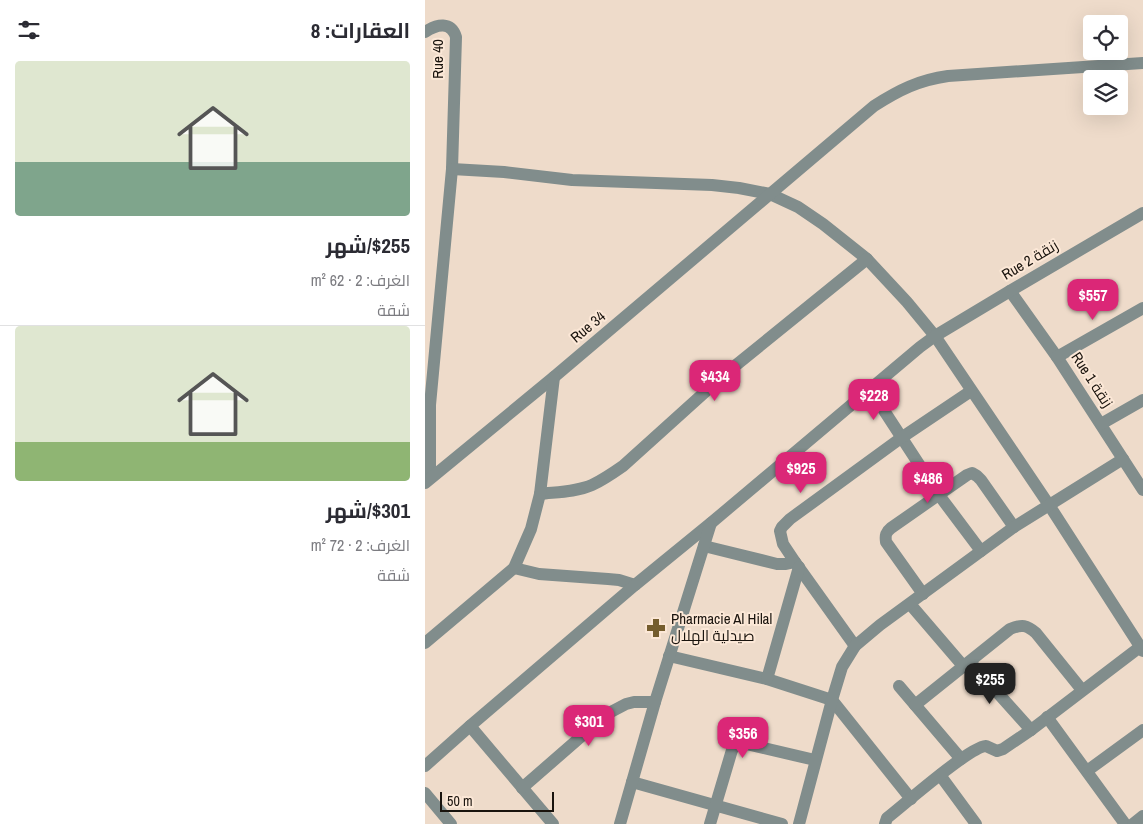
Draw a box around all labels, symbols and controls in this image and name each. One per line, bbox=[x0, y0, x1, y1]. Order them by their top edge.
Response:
map controls bbox=[1083, 15, 1128, 115]
button: locate bbox=[1083, 15, 1128, 60]
icon: filters bbox=[15, 16, 43, 44]
text: العقارات: 8 bbox=[311, 16, 410, 45]
street label: Rue 40 bbox=[427, 39, 448, 79]
button: layers bbox=[1083, 70, 1128, 115]
icon: home bbox=[168, 93, 258, 183]
text: $255/شهر bbox=[326, 231, 410, 260]
street label: Rue 2 زنقة bbox=[998, 234, 1062, 285]
text: الغرف: 2 · 62 m² bbox=[311, 269, 410, 291]
pin: $557 bbox=[1063, 278, 1123, 321]
text: $557 bbox=[1078, 284, 1108, 306]
text: شقة bbox=[377, 299, 410, 321]
street label: Rue 34 bbox=[566, 306, 610, 347]
street label: Rue 1 زنقة bbox=[1067, 348, 1118, 412]
icon: home bbox=[168, 359, 258, 449]
pin: $434 bbox=[685, 360, 745, 402]
text: $434 bbox=[700, 365, 730, 387]
pin: $228 bbox=[844, 378, 904, 421]
text: $228 bbox=[859, 384, 889, 406]
pin: $925 bbox=[771, 452, 831, 494]
text: $925 bbox=[786, 457, 816, 479]
pin: $486 bbox=[898, 462, 958, 504]
text: $486 bbox=[913, 467, 943, 489]
text: $301/شهر bbox=[326, 496, 410, 525]
text: الغرف: 2 · 72 m² bbox=[311, 534, 410, 556]
text: شقة bbox=[377, 564, 410, 586]
place label: Pharmacie Al Hilal صيدلية الهلال bbox=[671, 608, 772, 646]
pharmacy icon: Pharmacie Al Hilal صيدلية الهلال bbox=[645, 617, 667, 639]
pin: $255 bbox=[960, 662, 1020, 705]
text: $255 bbox=[975, 668, 1005, 690]
pin: $301 bbox=[559, 704, 619, 747]
text: $301 bbox=[574, 710, 604, 732]
pin: $356 bbox=[713, 716, 773, 759]
text: $356 bbox=[728, 722, 758, 744]
scale bar bbox=[440, 789, 554, 812]
text: 50 m bbox=[447, 792, 473, 810]

